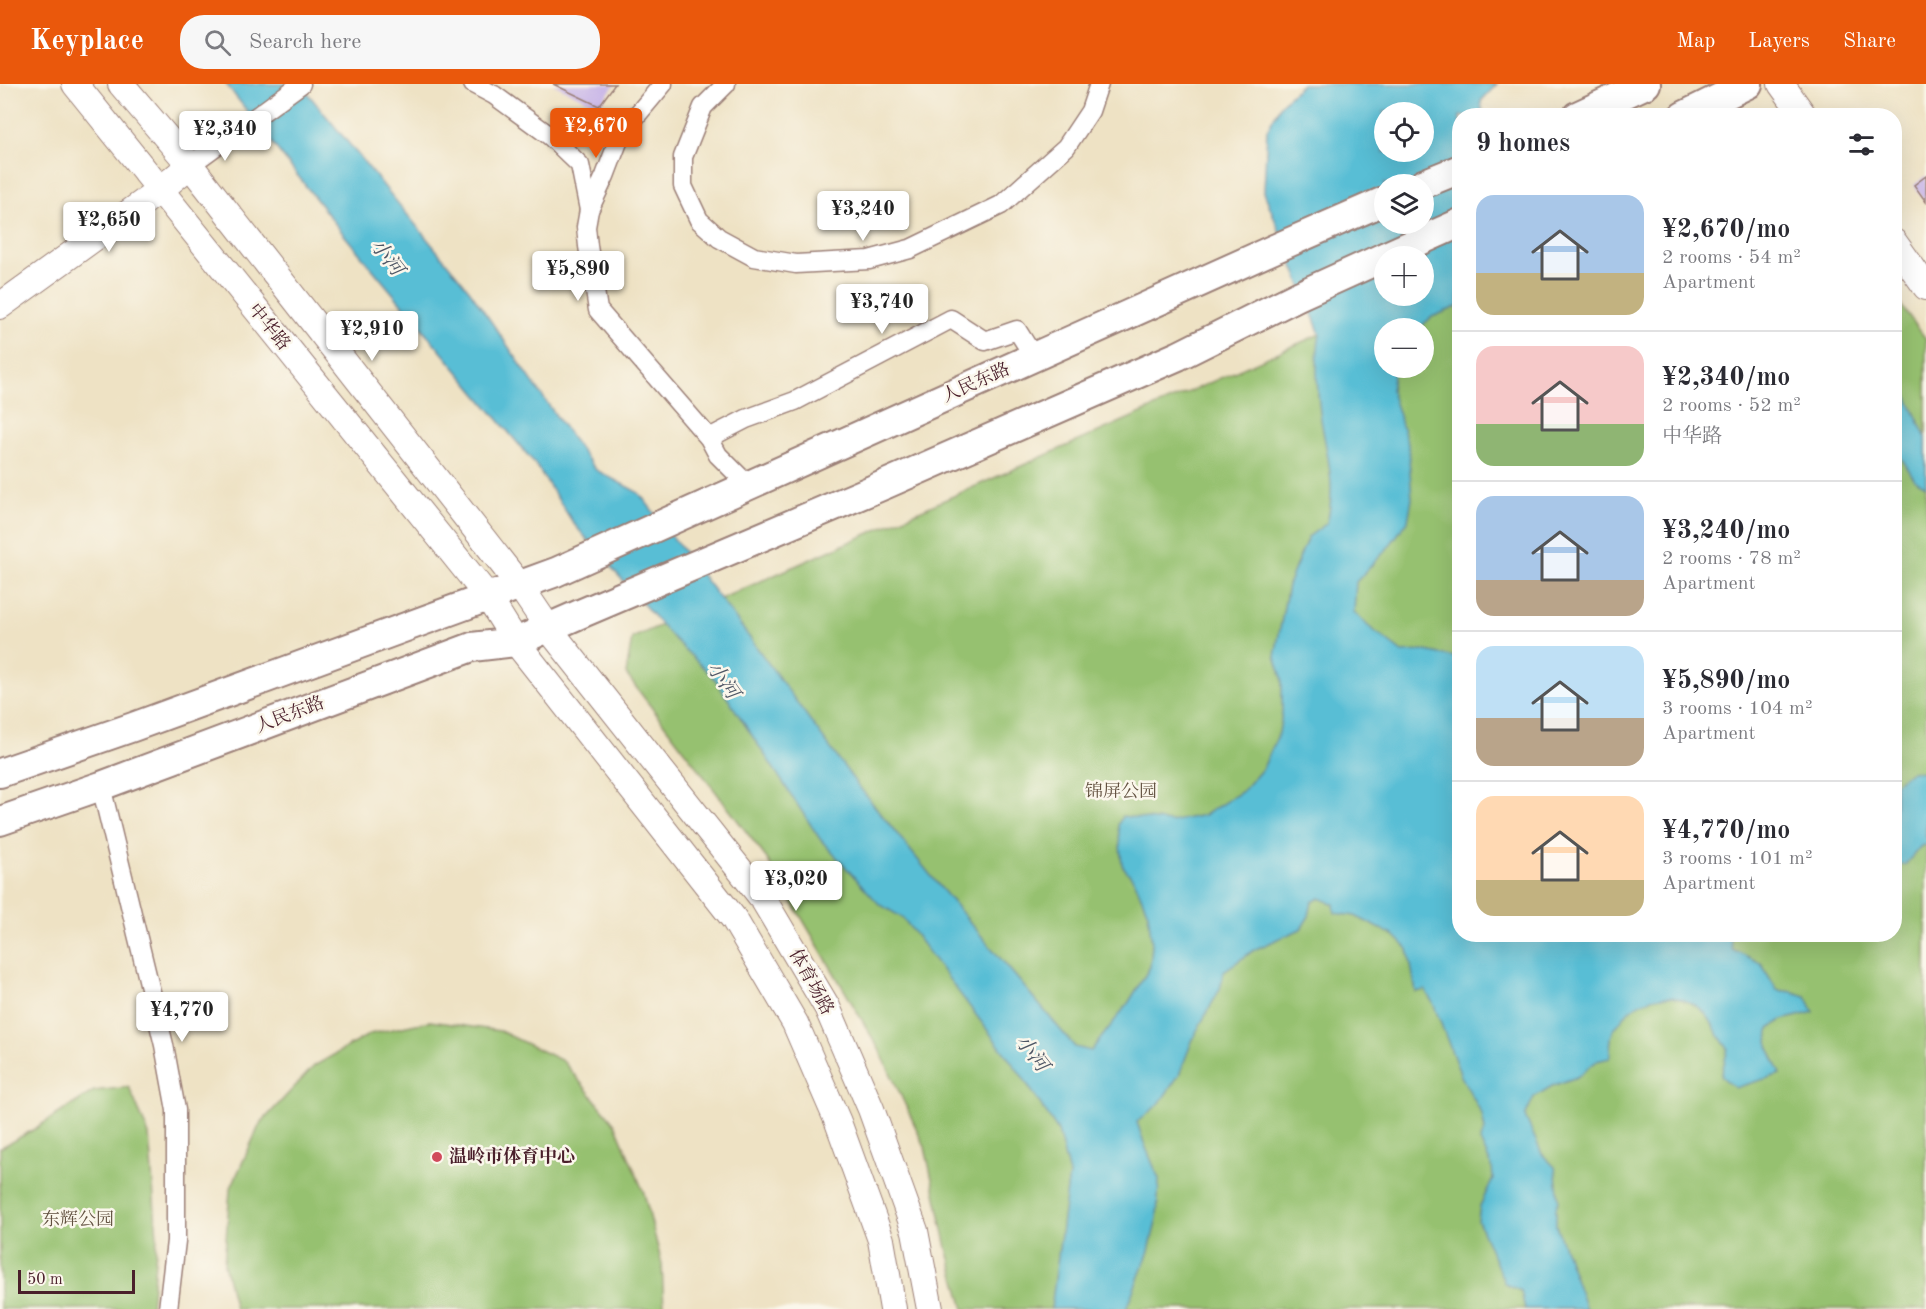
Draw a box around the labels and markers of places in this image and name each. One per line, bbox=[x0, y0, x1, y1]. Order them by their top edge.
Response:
pin: ¥2,670 bbox=[547, 108, 645, 159]
pin: ¥2,340 bbox=[176, 111, 274, 162]
pin: ¥3,240 bbox=[814, 191, 912, 242]
pin: ¥2,650 bbox=[60, 202, 158, 253]
pin: ¥5,890 bbox=[529, 251, 627, 302]
pin: ¥3,740 bbox=[833, 284, 931, 335]
pin: ¥2,910 bbox=[323, 311, 421, 362]
pin: ¥3,020 bbox=[747, 861, 845, 912]
pin: ¥4,770 bbox=[133, 992, 231, 1043]
place label: 温岭市体育中心 bbox=[449, 1146, 575, 1166]
marker: 温岭市体育中心 bbox=[430, 1150, 444, 1164]

